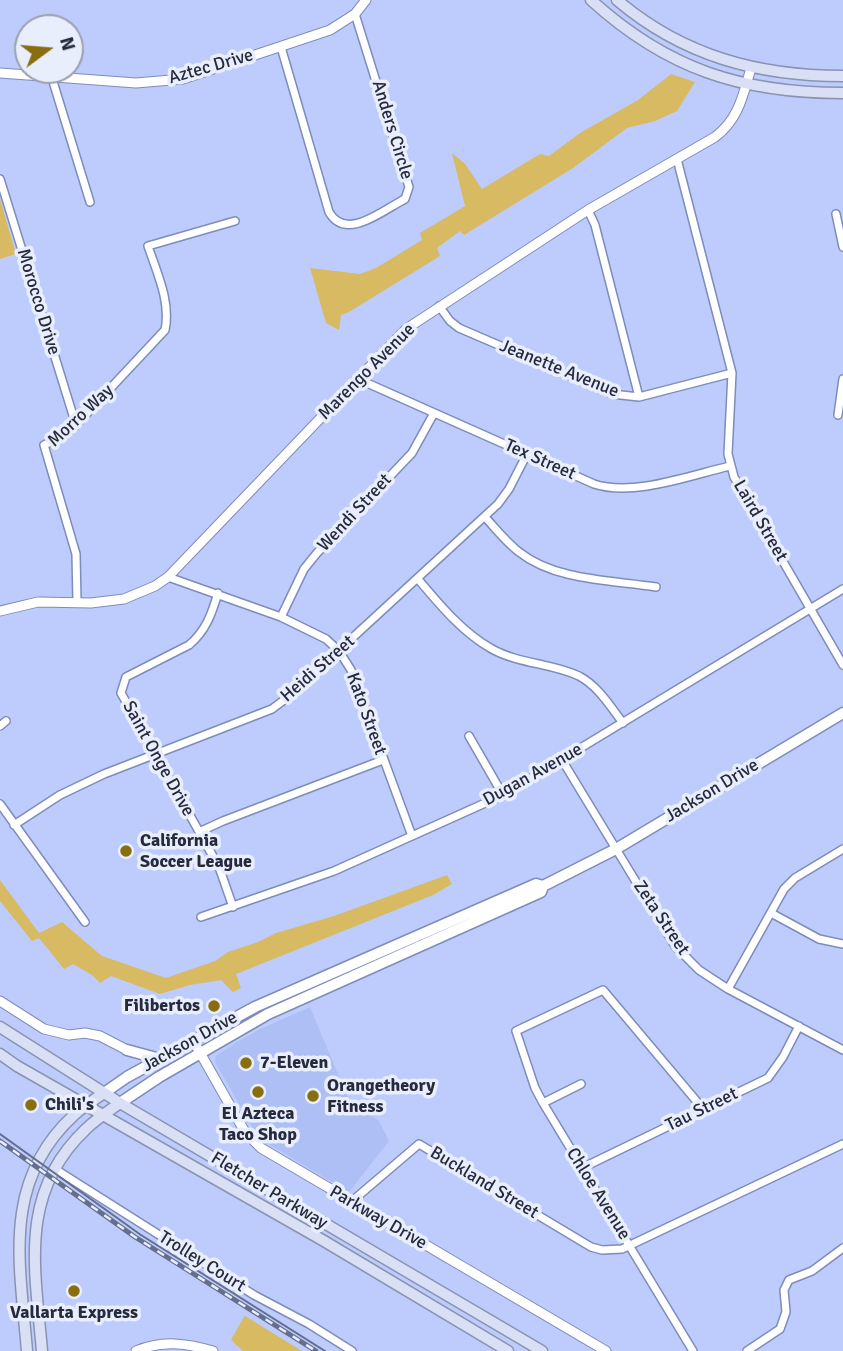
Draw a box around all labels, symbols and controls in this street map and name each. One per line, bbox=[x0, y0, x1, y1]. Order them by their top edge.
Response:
north arrow bbox=[14, 14, 84, 84]
text: N bbox=[54, 34, 81, 53]
street label: Aztec Drive bbox=[166, 45, 256, 89]
street label: Anders Circle bbox=[367, 78, 417, 182]
street label: Morocco Drive bbox=[12, 246, 64, 358]
street label: Marengo Avenue bbox=[314, 319, 420, 425]
street label: Jeanette Avenue bbox=[496, 335, 622, 403]
street label: Morro Way bbox=[44, 380, 118, 452]
street label: Tex Street bbox=[501, 435, 579, 485]
street label: Wendi Street bbox=[313, 470, 397, 556]
street label: Laird Street bbox=[728, 477, 792, 565]
street label: Heidi Street bbox=[276, 631, 360, 707]
street label: Kato Street bbox=[341, 670, 391, 758]
street label: Saint Onge Drive bbox=[117, 698, 199, 820]
street label: Dugan Avenue bbox=[480, 739, 586, 811]
street label: Jackson Drive bbox=[661, 755, 763, 827]
place label: California Soccer League bbox=[140, 830, 252, 872]
marker: California Soccer League bbox=[118, 843, 134, 859]
street label: Zeta Street bbox=[628, 877, 694, 959]
place label: Filibertos bbox=[124, 995, 200, 1017]
marker: Filibertos bbox=[206, 998, 222, 1014]
street label: Jackson Drive bbox=[139, 1007, 241, 1077]
place label: 7-Eleven bbox=[260, 1052, 328, 1074]
marker: 7-Eleven bbox=[238, 1055, 254, 1071]
place label: Orangetheory Fitness bbox=[327, 1075, 435, 1118]
street label: Tau Street bbox=[662, 1083, 742, 1137]
marker: El Azteca Taco Shop bbox=[250, 1084, 266, 1100]
marker: Orangetheory Fitness bbox=[305, 1088, 321, 1104]
place label: Chili's bbox=[45, 1094, 94, 1116]
marker: Chili's bbox=[23, 1097, 39, 1113]
place label: El Azteca Taco Shop bbox=[219, 1103, 297, 1146]
street label: Buckland Street bbox=[426, 1142, 542, 1224]
street label: Chloe Avenue bbox=[561, 1144, 635, 1244]
street label: Fletcher Parkway bbox=[207, 1148, 331, 1234]
street label: Parkway Drive bbox=[325, 1181, 431, 1255]
street label: Trolley Court bbox=[155, 1227, 249, 1297]
marker: Vallarta Express bbox=[66, 1283, 82, 1299]
place label: Vallarta Express bbox=[10, 1302, 138, 1324]

